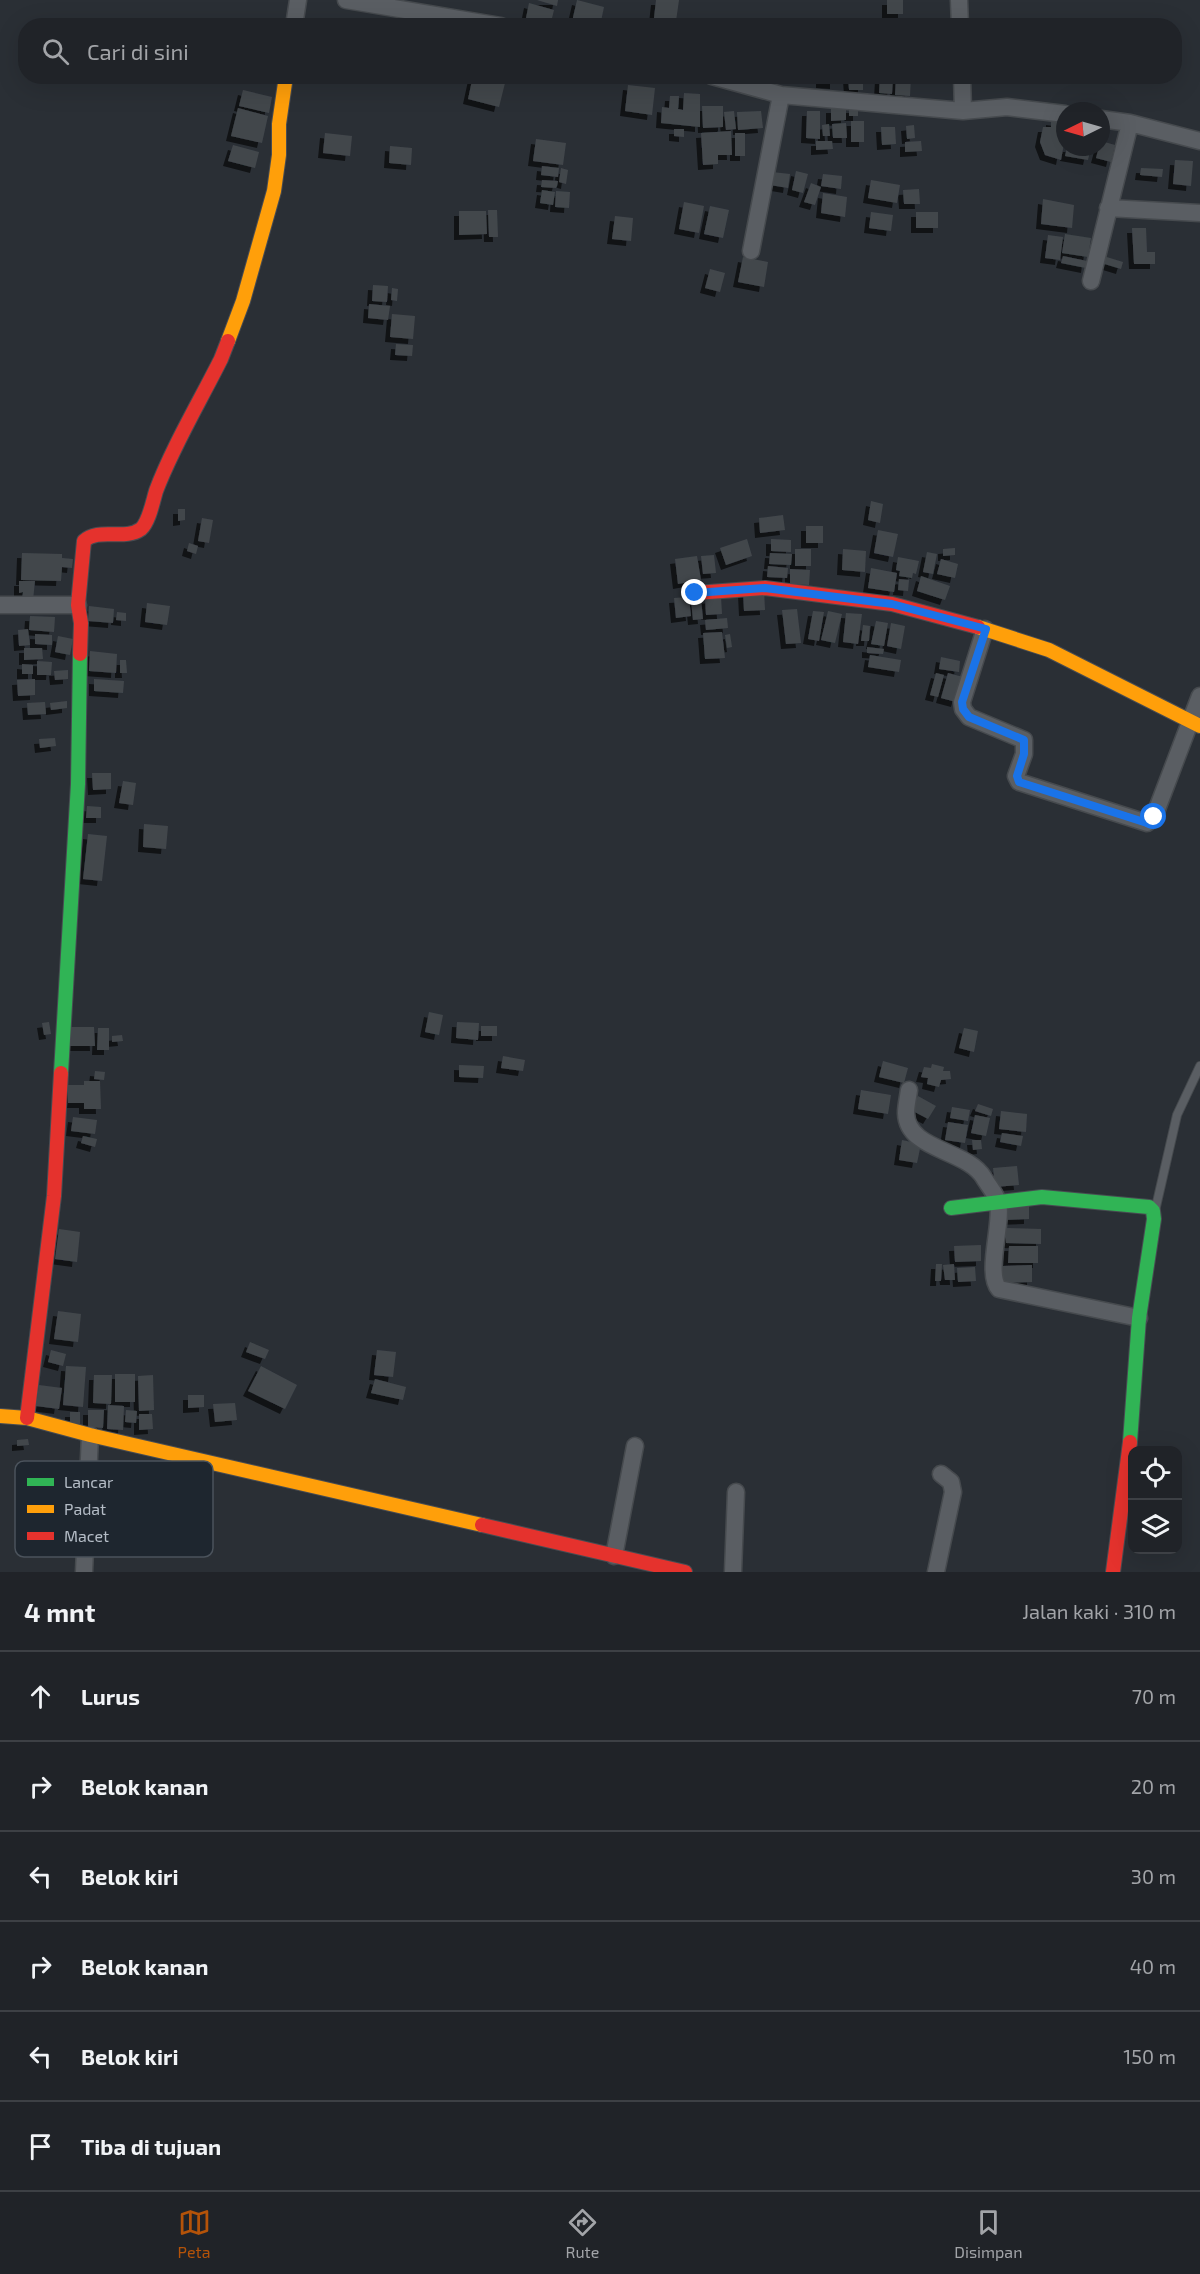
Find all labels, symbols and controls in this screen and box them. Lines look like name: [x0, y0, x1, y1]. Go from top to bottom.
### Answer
search box: [18, 18, 1182, 84]
icon: search: [39, 35, 72, 68]
text: Cari di sini: [87, 38, 189, 64]
north arrow: [1056, 102, 1110, 156]
route end: [681, 579, 707, 605]
route start: [1140, 803, 1166, 829]
map controls: [1128, 1446, 1182, 1554]
button: locate: [1128, 1446, 1182, 1500]
legend: [15, 1461, 213, 1557]
text: Lancar: [64, 1472, 114, 1491]
text: Padat: [64, 1499, 106, 1518]
button: layers: [1128, 1500, 1182, 1554]
text: Macet: [64, 1526, 109, 1545]
text: 4 mnt: [24, 1596, 95, 1627]
text: Jalan kaki · 310 m: [1022, 1599, 1176, 1623]
icon: ahead: [24, 1680, 57, 1713]
text: Lurus: [81, 1683, 140, 1709]
text: 70 m: [1132, 1684, 1176, 1708]
icon: right: [24, 1770, 57, 1803]
text: Belok kanan: [81, 1773, 208, 1799]
text: 20 m: [1131, 1774, 1176, 1798]
icon: left: [24, 1860, 57, 1893]
text: Belok kiri: [81, 1863, 178, 1889]
text: 30 m: [1131, 1864, 1176, 1888]
icon: right: [24, 1950, 57, 1983]
text: Belok kanan: [81, 1953, 208, 1979]
text: 40 m: [1130, 1954, 1176, 1978]
icon: left: [24, 2040, 57, 2073]
text: Belok kiri: [81, 2043, 178, 2069]
text: 150 m: [1123, 2044, 1176, 2068]
icon: arrive: [24, 2130, 57, 2163]
text: Tiba di tujuan: [81, 2133, 221, 2159]
tab: Peta: [178, 2206, 211, 2261]
tab: Rute: [566, 2206, 599, 2261]
tab: Disimpan: [954, 2206, 1022, 2261]

